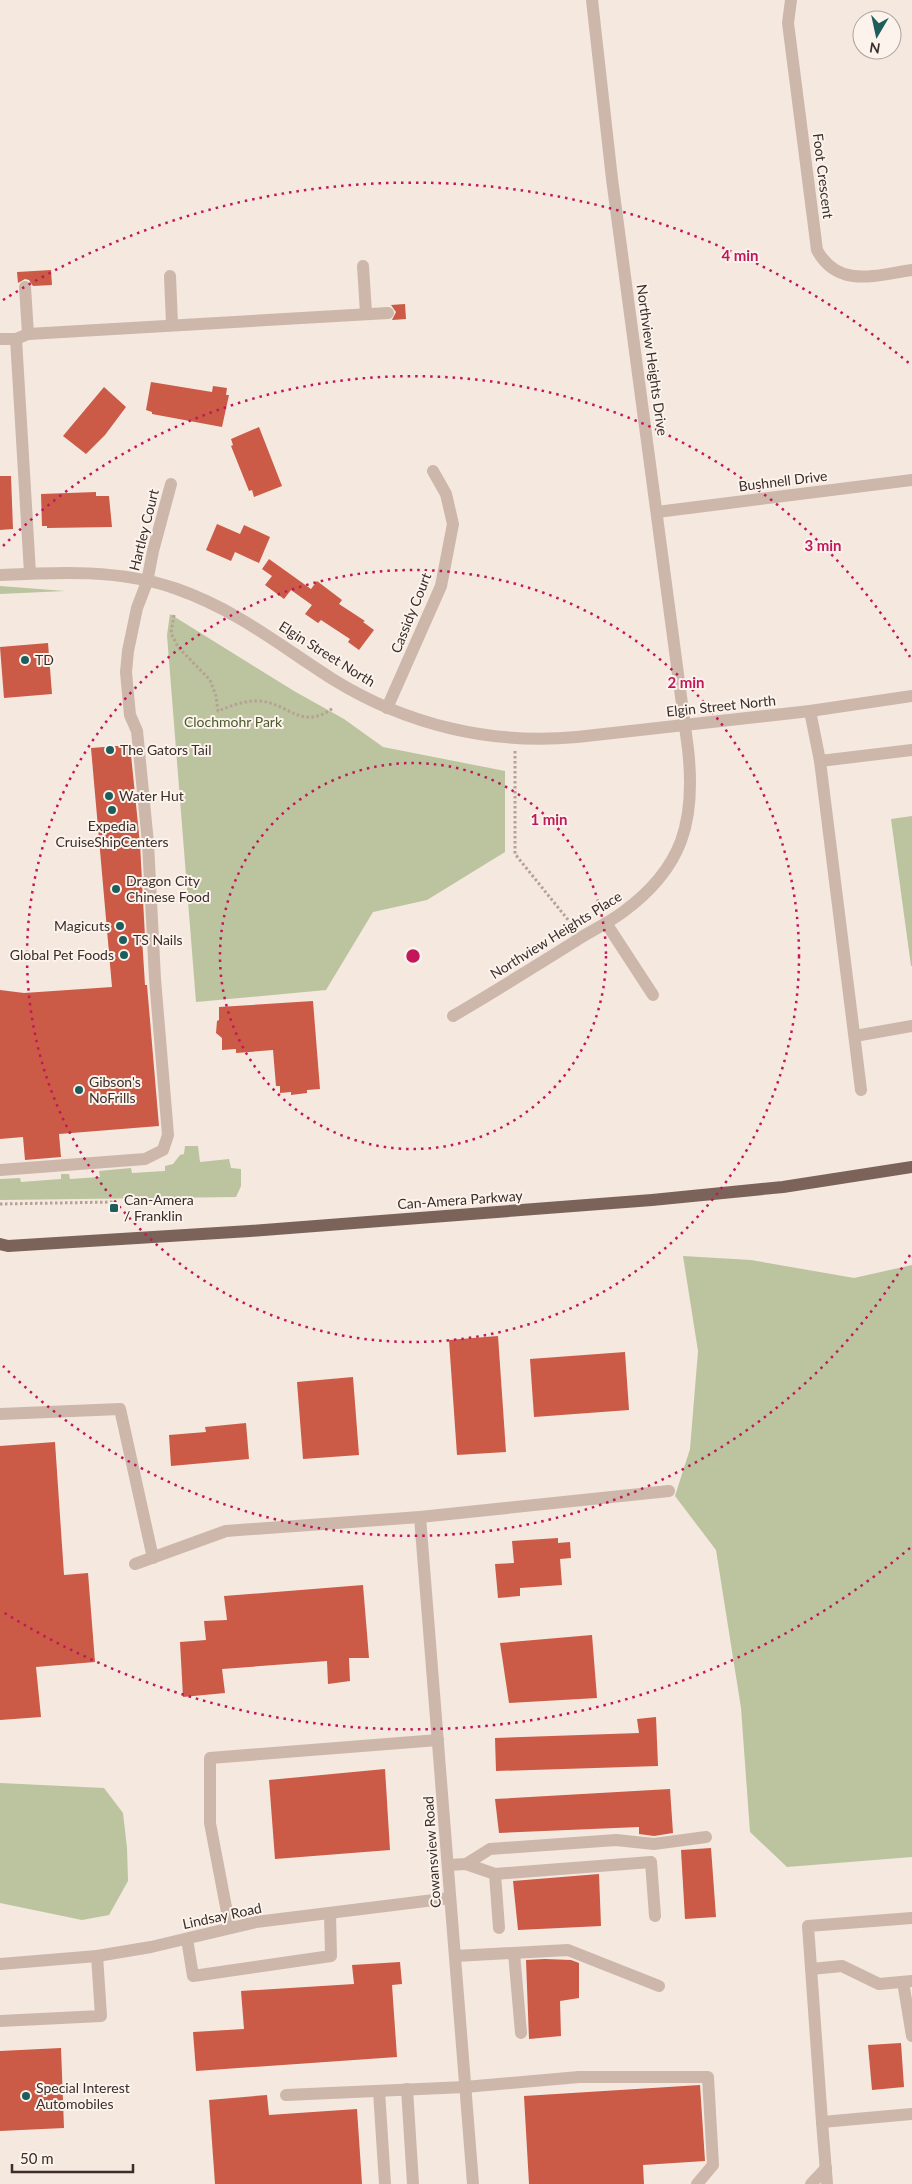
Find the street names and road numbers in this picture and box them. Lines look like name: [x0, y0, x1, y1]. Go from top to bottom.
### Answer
street label: Foot Crescent: [810, 132, 837, 220]
street label: Northview Heights Drive: [633, 283, 672, 437]
street label: Bushnell Drive: [738, 467, 828, 494]
street label: Hartley Court: [125, 487, 162, 572]
street label: Cassidy Court: [387, 570, 434, 655]
street label: Elgin Street North: [276, 617, 378, 690]
street label: Elgin Street North: [665, 691, 777, 720]
street label: Northview Heights Place: [487, 887, 625, 982]
street label: Can-Amera Parkway: [397, 1187, 524, 1212]
street label: Cowansview Road: [419, 1796, 444, 1908]
street label: Lindsay Road: [181, 1899, 263, 1932]

